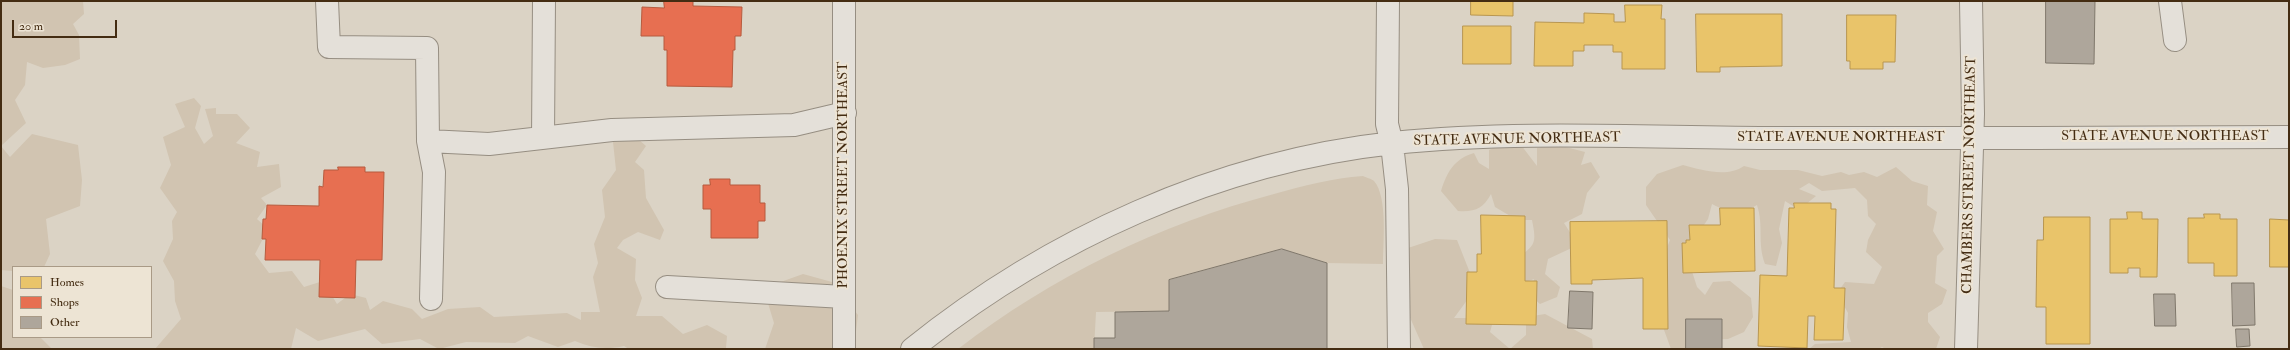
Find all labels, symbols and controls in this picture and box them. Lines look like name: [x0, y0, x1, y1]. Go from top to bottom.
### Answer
scale bar: [14, 12, 119, 38]
text: 20 m: [19, 19, 43, 34]
street label: CHAMBERS STREET NORTHEAST: [1960, 56, 1980, 294]
street label: PHOENIX STREET NORTHEAST: [836, 62, 852, 288]
street label: STATE AVENUE NORTHEAST: [2061, 129, 2269, 145]
street label: STATE AVENUE NORTHEAST: [1413, 130, 1621, 150]
street label: STATE AVENUE NORTHEAST: [1737, 130, 1945, 146]
legend: [12, 266, 152, 338]
text: Homes: [50, 275, 84, 290]
text: Shops: [50, 295, 79, 310]
text: Other: [50, 315, 79, 330]

